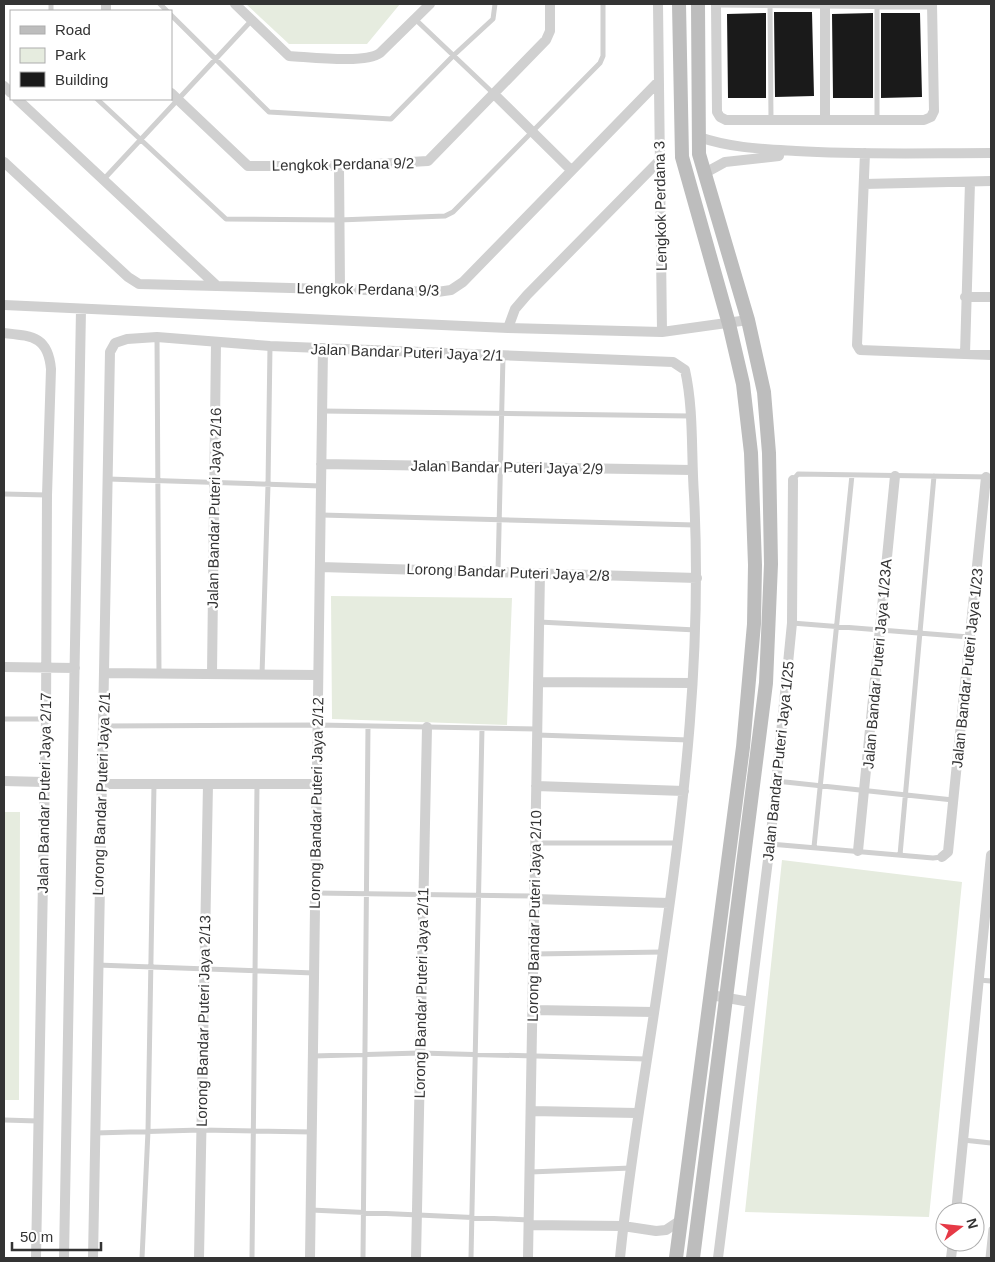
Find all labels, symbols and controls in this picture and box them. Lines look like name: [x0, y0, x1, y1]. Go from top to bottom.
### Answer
legend: [10, 10, 172, 100]
text: Road: [55, 21, 91, 38]
text: Park: [55, 46, 86, 63]
text: Building: [55, 71, 108, 88]
street label: Lengkok Perdana 3: [650, 141, 670, 271]
street label: Lengkok Perdana 9/2: [272, 154, 414, 174]
street label: Lengkok Perdana 9/3: [297, 279, 439, 299]
street label: Jalan Bandar Puteri Jaya 2/1: [310, 340, 504, 364]
street label: Jalan Bandar Puteri Jaya 2/16: [204, 407, 224, 609]
street label: Jalan Bandar Puteri Jaya 2/9: [411, 457, 603, 477]
street label: Jalan Bandar Puteri Jaya 1/23A: [859, 558, 895, 770]
street label: Lorong Bandar Puteri Jaya 2/8: [406, 560, 610, 584]
street label: Jalan Bandar Puteri Jaya 1/23: [948, 567, 986, 769]
street label: Jalan Bandar Puteri Jaya 1/25: [759, 660, 797, 862]
street label: Jalan Bandar Puteri Jaya 2/17: [34, 692, 54, 894]
street label: Lorong Bandar Puteri Jaya 2/1: [89, 692, 113, 896]
street label: Lorong Bandar Puteri Jaya 2/12: [306, 697, 326, 909]
street label: Lorong Bandar Puteri Jaya 2/10: [524, 810, 544, 1022]
street label: Lorong Bandar Puteri Jaya 2/11: [411, 888, 431, 1098]
street label: Lorong Bandar Puteri Jaya 2/13: [193, 915, 213, 1127]
north arrow: [935, 1202, 985, 1252]
text: N: [963, 1216, 982, 1230]
scale bar: [12, 1220, 101, 1252]
text: 50 m: [20, 1228, 53, 1245]

